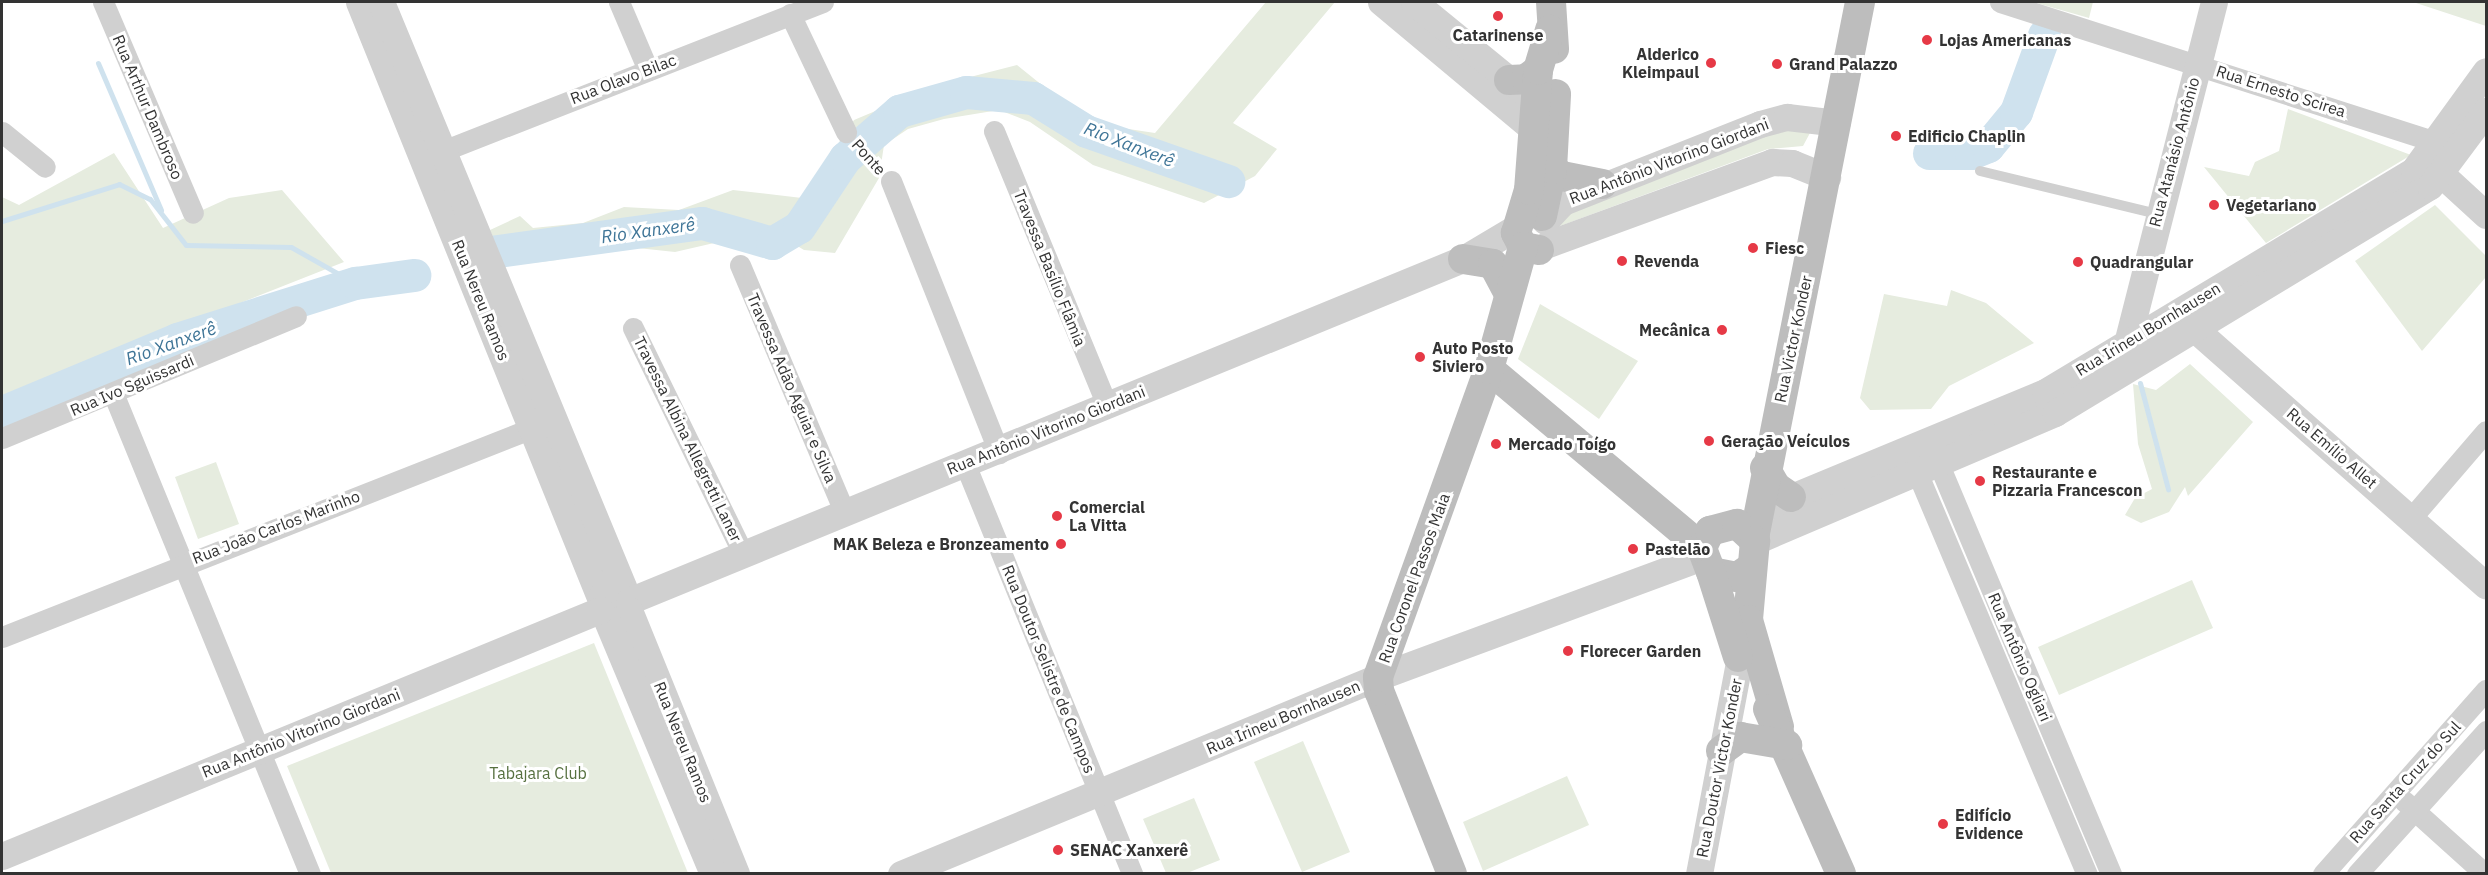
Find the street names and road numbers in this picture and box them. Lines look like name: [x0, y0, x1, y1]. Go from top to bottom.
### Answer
street label: Rua Arthur Dambroso: [109, 32, 187, 182]
street label: Rua Olavo Bilac: [567, 50, 679, 108]
street label: Rua Ernesto Scirea: [2214, 61, 2348, 121]
street label: Rua Atanásio Antônio: [2145, 75, 2203, 229]
street label: Rua Antônio Vitorino Giordani: [1567, 114, 1771, 208]
street label: Ponte: [848, 135, 890, 179]
street label: Travessa Basílio Flâmia: [1010, 187, 1090, 349]
street label: Rua Nereu Ramos: [448, 237, 514, 363]
street label: Rua Victor Konder: [1770, 274, 1816, 404]
street label: Rua Irineu Bornhausen: [2072, 278, 2224, 380]
street label: Travessa Adão Aguiar e Silva: [743, 290, 841, 486]
street label: Travessa Albina Allegretti Laner: [630, 333, 746, 545]
street label: Rua Ivo Sguissardi: [67, 350, 197, 420]
street label: Rua Antônio Vitorino Giordani: [944, 381, 1148, 479]
street label: Rua Emílio Allet: [2283, 404, 2381, 492]
street label: Rua João Carlos Marinho: [190, 486, 362, 568]
street label: Rua Coronel Passos Maia: [1374, 490, 1454, 666]
street label: Rua Doutor Selistre de Campos: [998, 562, 1100, 776]
street label: Rua Antônio Ogliari: [1984, 590, 2056, 724]
street label: Rua Irineu Bornhausen: [1203, 676, 1363, 758]
street label: Rua Doutor Victor Konder: [1692, 677, 1746, 859]
street label: Rua Nereu Ramos: [650, 679, 716, 805]
street label: Rua Antônio Vitorino Giordani: [199, 684, 403, 782]
street label: Rua Santa Cruz do Sul: [2345, 717, 2465, 847]

